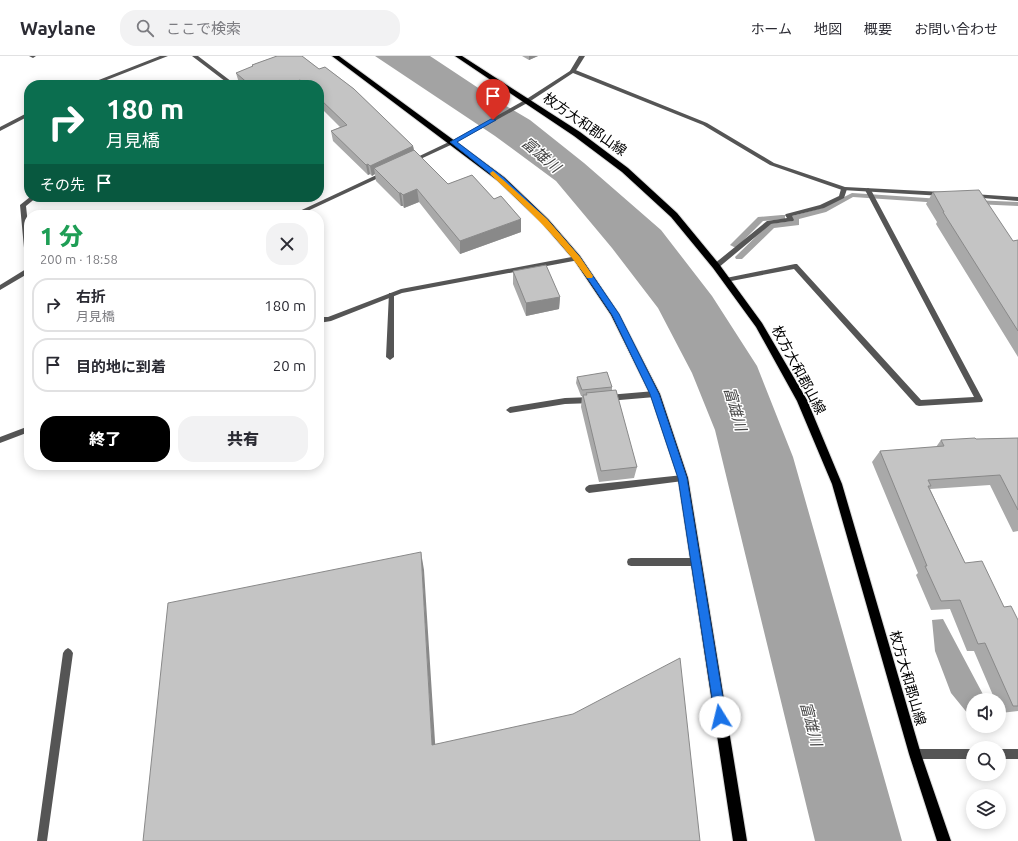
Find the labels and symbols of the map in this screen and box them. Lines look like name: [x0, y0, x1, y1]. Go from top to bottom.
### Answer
pin: [476, 79, 510, 120]
street label: 枚方大和郡山線: [540, 89, 630, 159]
water label: 富雄川: [519, 134, 566, 177]
street label: 枚方大和郡山線: [769, 323, 829, 417]
water label: 富雄川: [721, 385, 750, 435]
street label: 枚方大和郡山線: [887, 629, 929, 727]
position arrow: [699, 696, 741, 738]
water label: 富雄川: [797, 700, 826, 750]

